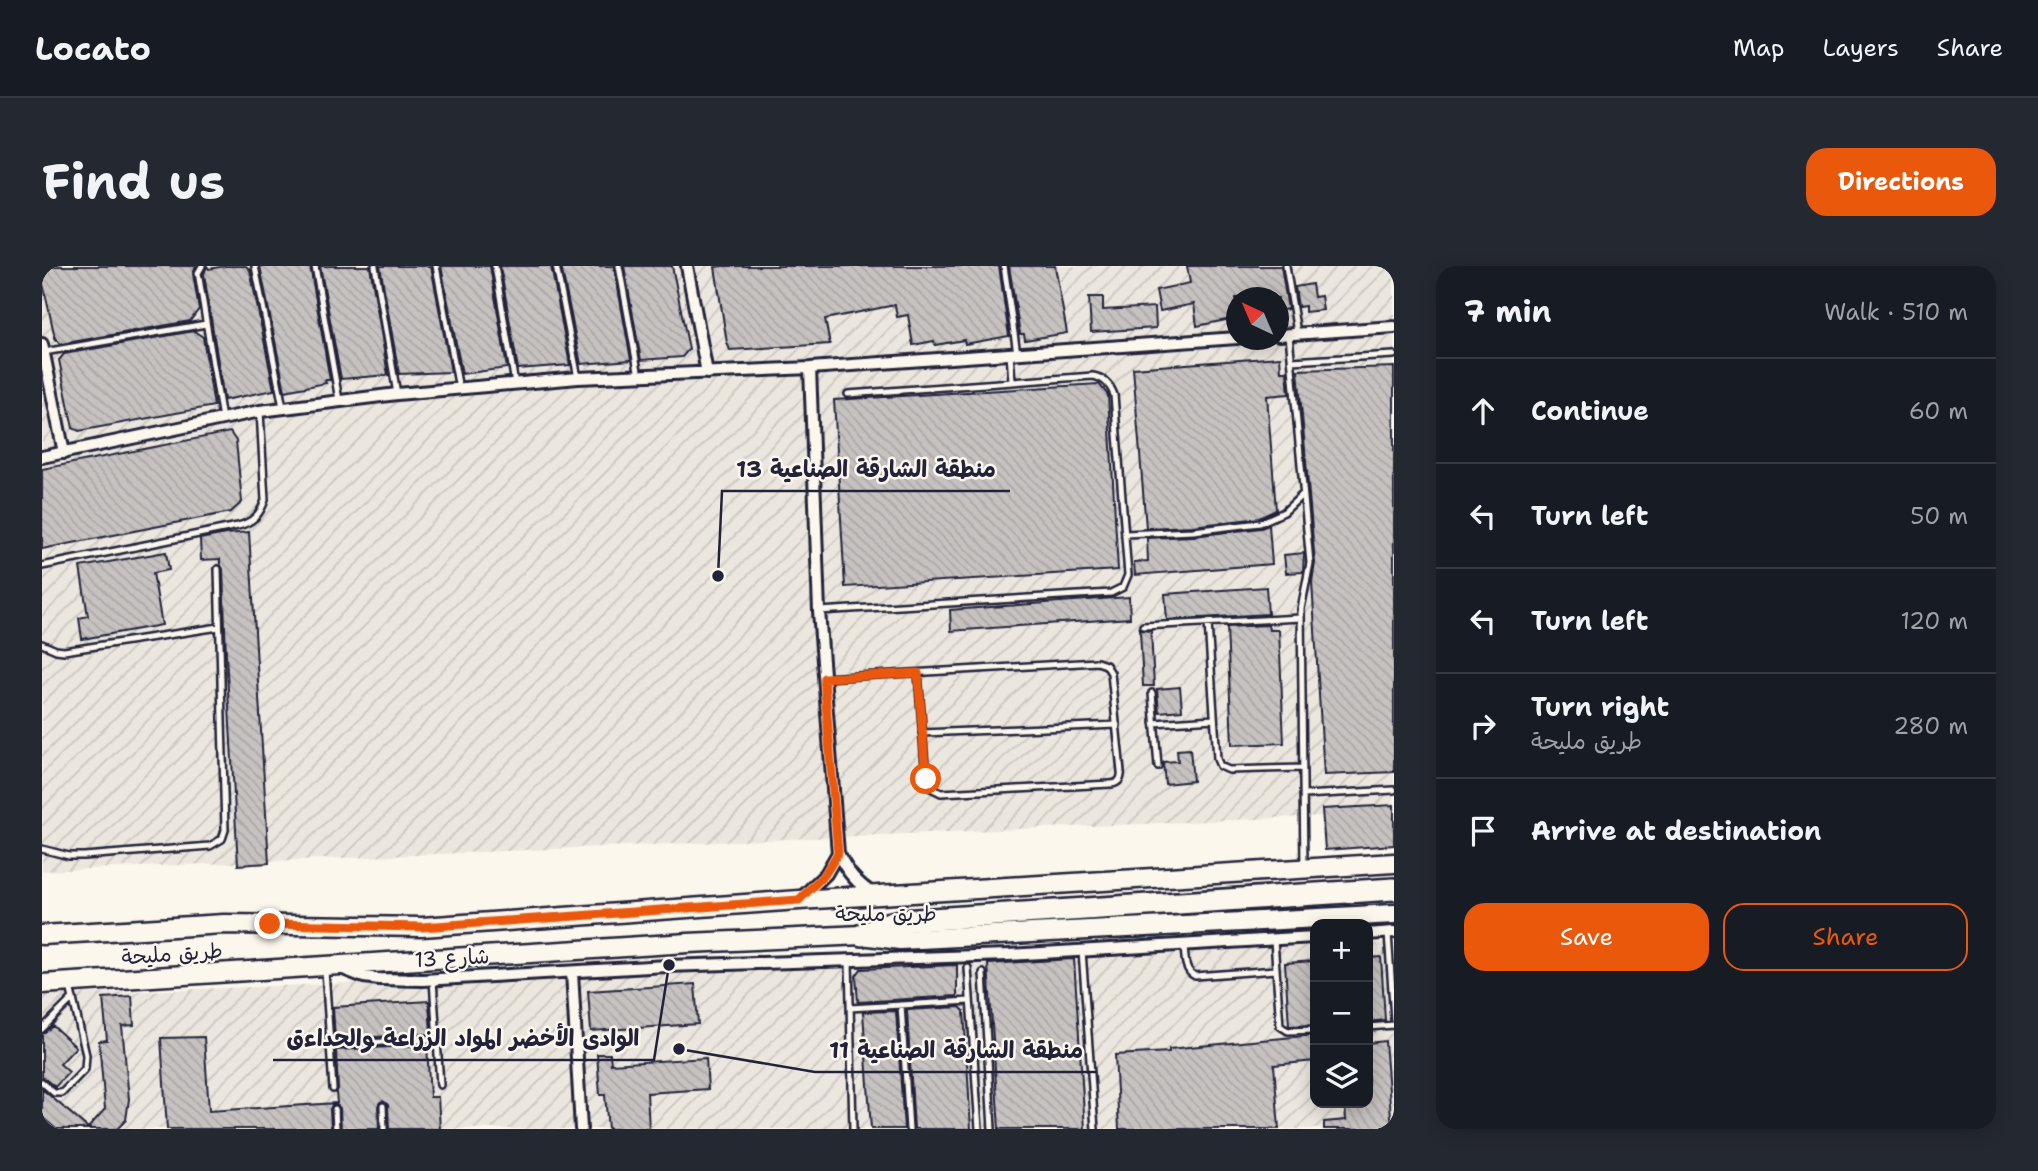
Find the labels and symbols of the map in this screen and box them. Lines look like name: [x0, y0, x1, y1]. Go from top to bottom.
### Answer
north arrow: [1226, 287, 1289, 350]
callout: منطقة الشارقة الصناعية 13: [722, 447, 1010, 491]
text: منطقة الشارقة الصناعية 13: [736, 454, 996, 484]
route start: [910, 763, 941, 794]
street label: طريق مليحة: [835, 900, 937, 928]
route end: [254, 908, 285, 939]
street label: طريق مليحة: [120, 936, 224, 972]
street label: شارع 13: [414, 942, 490, 975]
callout: الوادى الأخضر المواد الزراعة والحداءق: [273, 1016, 654, 1060]
text: الوادى الأخضر المواد الزراعة والحداءق: [287, 1022, 640, 1053]
callout: منطقة الشارقة الصناعية 11: [815, 1028, 1097, 1072]
text: منطقة الشارقة الصناعية 11: [829, 1035, 1083, 1065]

